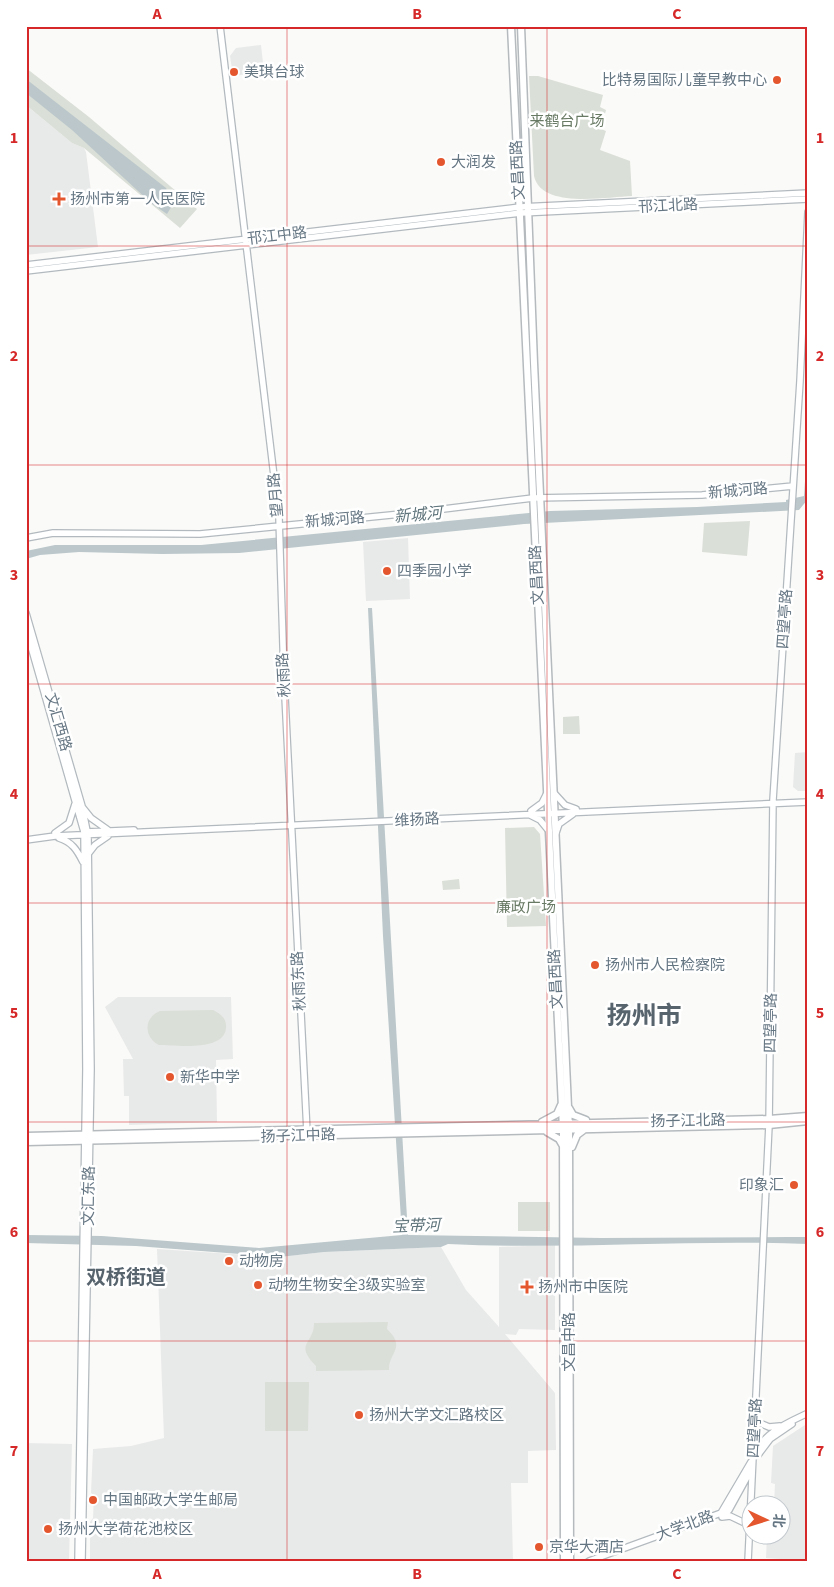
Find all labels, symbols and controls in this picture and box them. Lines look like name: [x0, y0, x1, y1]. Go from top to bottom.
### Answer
text: A: [151, 3, 162, 25]
text: B: [412, 3, 422, 25]
text: C: [672, 3, 682, 25]
place label: 美琪台球: [244, 62, 305, 83]
marker: 美琪台球: [228, 66, 240, 78]
place label: 比特易国际儿童早教中心: [602, 70, 767, 91]
marker: 比特易国际儿童早教中心: [771, 74, 783, 86]
park label: 来鹤台广场: [529, 111, 605, 132]
text: 1: [10, 127, 18, 149]
text: 1: [816, 127, 824, 149]
street label: 文昌西路: [506, 139, 530, 201]
place label: 大润发: [451, 152, 496, 173]
marker: 大润发: [435, 156, 447, 168]
place label: 扬州市第一人民医院: [70, 189, 205, 210]
marker: 扬州市第一人民医院: [52, 192, 66, 206]
street label: 邗江北路: [637, 194, 699, 218]
street label: 邗江中路: [246, 222, 308, 250]
text: 2: [10, 345, 18, 367]
text: 2: [816, 345, 824, 367]
street label: 望月路: [264, 472, 288, 518]
street label: 新城河路: [707, 478, 769, 504]
water label: 新城河: [393, 502, 446, 528]
street label: 新城河路: [304, 507, 366, 533]
street label: 文昌西路: [525, 544, 549, 606]
place label: 四季园小学: [397, 561, 472, 582]
text: 3: [10, 564, 18, 586]
text: 3: [816, 564, 824, 586]
marker: 四季园小学: [381, 565, 393, 577]
street label: 四望亭路: [772, 588, 798, 650]
street label: 秋雨路: [272, 652, 296, 698]
street label: 文汇西路: [40, 690, 76, 754]
text: 4: [10, 783, 19, 805]
text: 4: [816, 783, 825, 805]
street label: 维扬路: [394, 808, 440, 832]
park label: 廉政广场: [496, 897, 556, 918]
street label: 文昌西路: [544, 948, 568, 1010]
street label: 秋雨东路: [287, 950, 311, 1012]
place label: 扬州市人民检察院: [605, 955, 725, 976]
marker: 扬州市人民检察院: [589, 959, 601, 971]
street label: 四望亭路: [760, 993, 782, 1053]
district label: 扬州市: [606, 998, 682, 1034]
text: 5: [10, 1002, 18, 1024]
text: 5: [816, 1002, 824, 1024]
place label: 新华中学: [180, 1067, 240, 1088]
marker: 新华中学: [164, 1071, 176, 1083]
street label: 扬子江北路: [650, 1110, 726, 1132]
street label: 扬子江中路: [260, 1124, 336, 1148]
street label: 文汇东路: [78, 1166, 100, 1226]
place label: 印象汇: [739, 1175, 784, 1196]
marker: 印象汇: [788, 1179, 800, 1191]
water label: 宝带河: [392, 1214, 443, 1238]
text: 6: [10, 1221, 18, 1243]
text: 6: [816, 1221, 824, 1243]
place label: 动物房: [239, 1251, 284, 1272]
marker: 动物房: [223, 1255, 235, 1267]
district label: 双桥街道: [86, 1264, 166, 1292]
place label: 动物生物安全3级实验室: [268, 1275, 425, 1296]
place label: 扬州市中医院: [538, 1277, 628, 1298]
marker: 动物生物安全3级实验室: [252, 1279, 264, 1291]
marker: 扬州市中医院: [520, 1280, 534, 1294]
street label: 文昌中路: [559, 1312, 580, 1372]
street label: 四望亭路: [743, 1397, 767, 1459]
place label: 扬州大学文汇路校区: [369, 1405, 504, 1426]
marker: 扬州大学文汇路校区: [353, 1409, 365, 1421]
text: 7: [10, 1440, 18, 1462]
text: 7: [816, 1440, 824, 1462]
place label: 中国邮政大学生邮局: [103, 1490, 238, 1511]
marker: 中国邮政大学生邮局: [87, 1494, 99, 1506]
north arrow: [742, 1494, 792, 1544]
street label: 大学北路: [653, 1506, 717, 1546]
text: 北: [768, 1513, 788, 1529]
place label: 扬州大学荷花池校区: [58, 1519, 193, 1540]
marker: 扬州大学荷花池校区: [42, 1523, 54, 1535]
place label: 京华大酒店: [549, 1537, 624, 1558]
marker: 京华大酒店: [533, 1541, 545, 1553]
text: A: [151, 1563, 162, 1585]
text: B: [412, 1563, 422, 1585]
text: C: [672, 1563, 682, 1585]

